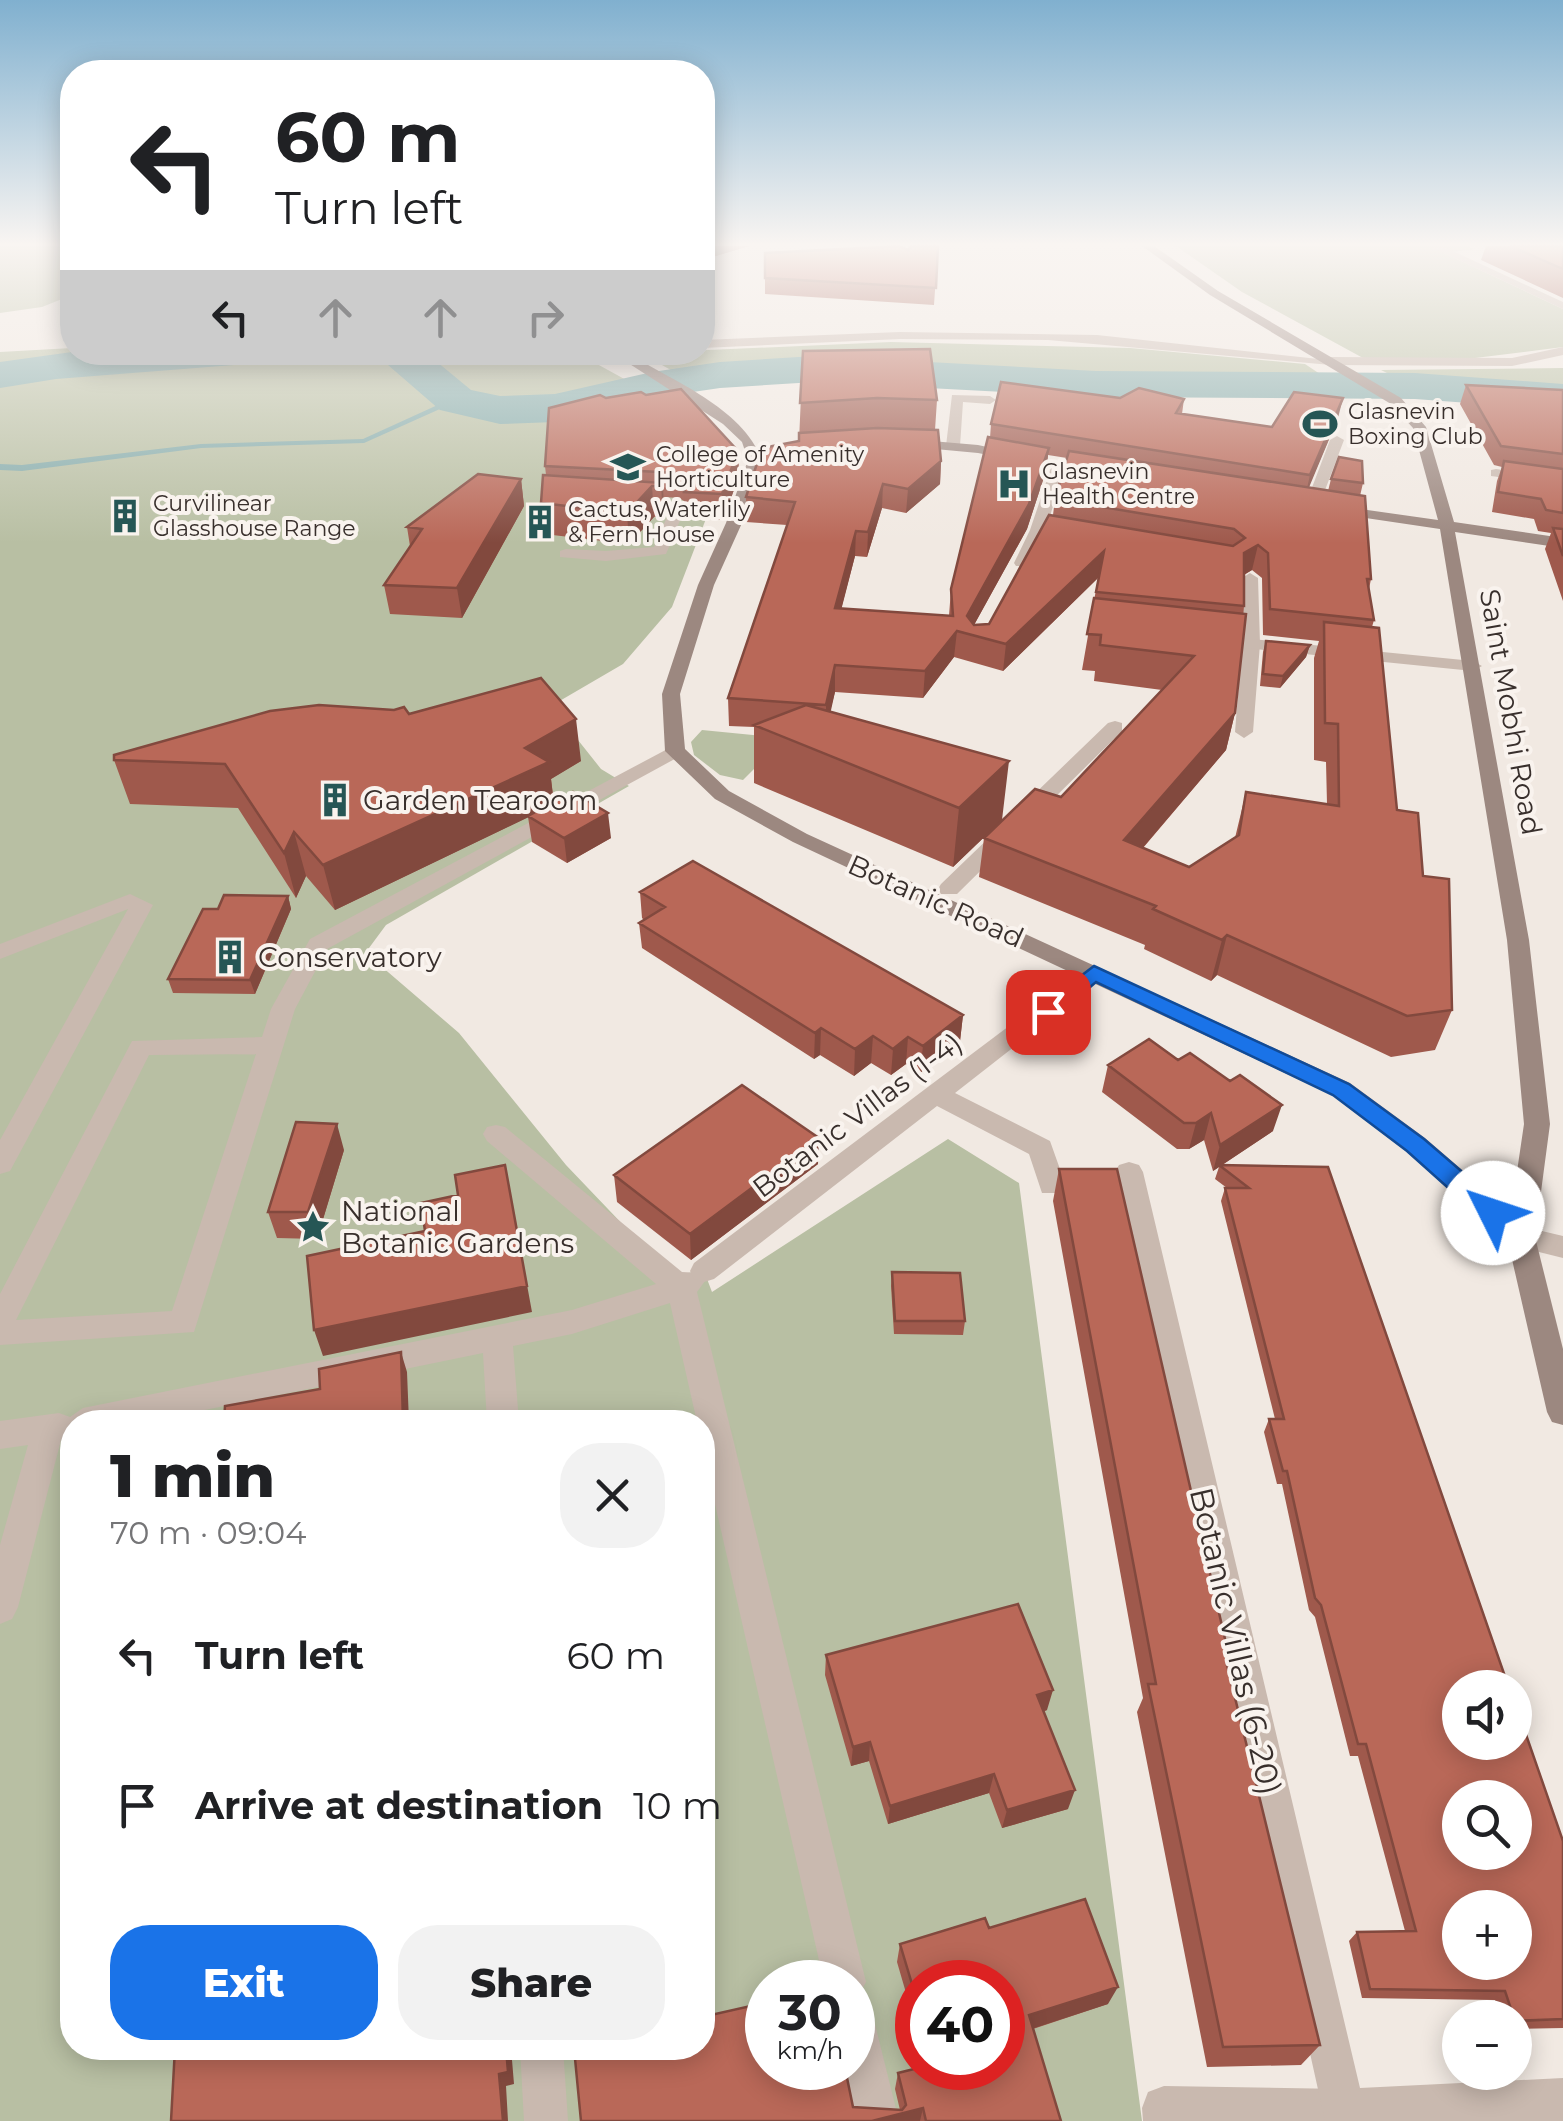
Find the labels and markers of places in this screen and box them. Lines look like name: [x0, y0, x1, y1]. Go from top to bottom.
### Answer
place label: Glasnevin Boxing Club: [1348, 398, 1483, 450]
sports icon: Glasnevin Boxing Club: [1301, 405, 1339, 443]
place label: College of Amenity Horticulture: [656, 441, 864, 493]
school or university icon: College of Amenity Horticulture: [609, 448, 647, 486]
place label: Glasnevin Health Centre: [1042, 458, 1195, 510]
hospital icon: Glasnevin Health Centre: [995, 465, 1033, 503]
place label: Curvilinear Glasshouse Range: [153, 490, 356, 542]
place label: Cactus, Waterlily & Fern House: [568, 496, 750, 548]
building icon: Curvilinear Glasshouse Range: [106, 497, 144, 535]
building icon: Cactus, Waterlily & Fern House: [521, 503, 559, 541]
building icon: Garden Tearoom: [316, 781, 354, 819]
place label: Garden Tearoom: [363, 783, 597, 817]
building icon: Conservatory: [211, 938, 249, 976]
place label: Conservatory: [258, 940, 443, 974]
pin: [1006, 970, 1091, 1055]
place label: National Botanic Gardens: [341, 1194, 574, 1260]
place icon: National Botanic Gardens: [294, 1208, 332, 1246]

